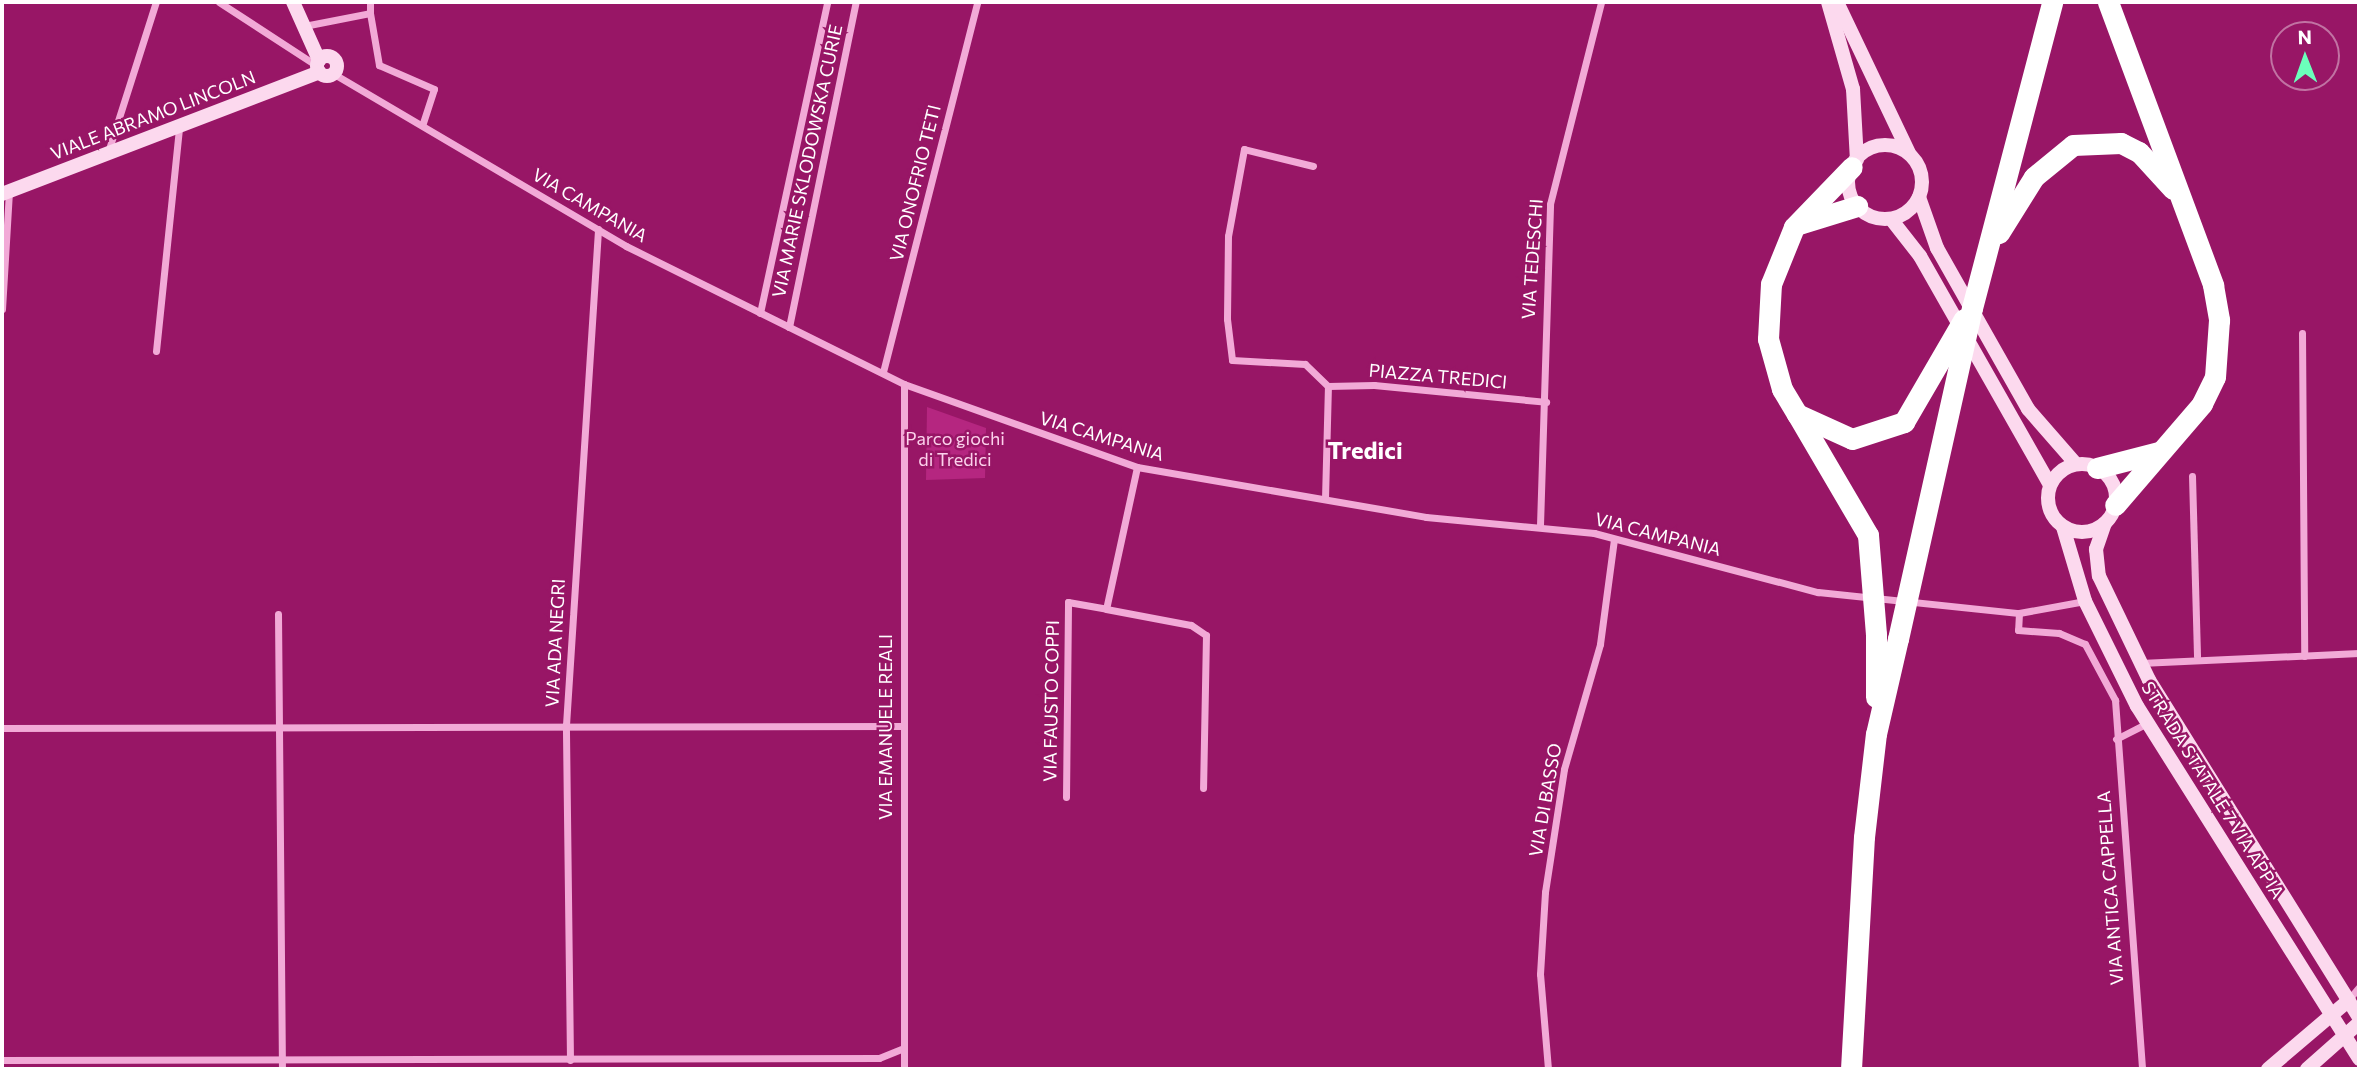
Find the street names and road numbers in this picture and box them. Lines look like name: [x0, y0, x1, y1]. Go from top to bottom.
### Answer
street label: VIA MARIE SKLODOWSKA CURIE: [767, 22, 847, 300]
street label: VIALE ABRAMO LINCOLN: [48, 66, 258, 164]
street label: VIA ONOFRIO TETI: [885, 102, 945, 264]
street label: VIA CAMPANIA: [529, 163, 651, 247]
street label: VIA TEDESCHI: [1517, 198, 1547, 320]
street label: PIAZZA TREDICI: [1368, 359, 1508, 393]
street label: VIA CAMPANIA: [1037, 407, 1167, 465]
street label: VIA CAMPANIA: [1593, 508, 1723, 560]
street label: VIA ADA NEGRI: [541, 578, 569, 708]
street label: VIA FAUSTO COPPI: [1039, 620, 1063, 782]
street label: VIA EMANUELE REALI: [874, 634, 896, 820]
street label: STRADA STATALE 7 VIA APPIA: [2137, 678, 2289, 902]
street label: VIA DI BASSO: [1524, 742, 1566, 858]
street label: VIA ANTICA CAPPELLA: [2092, 790, 2128, 986]

